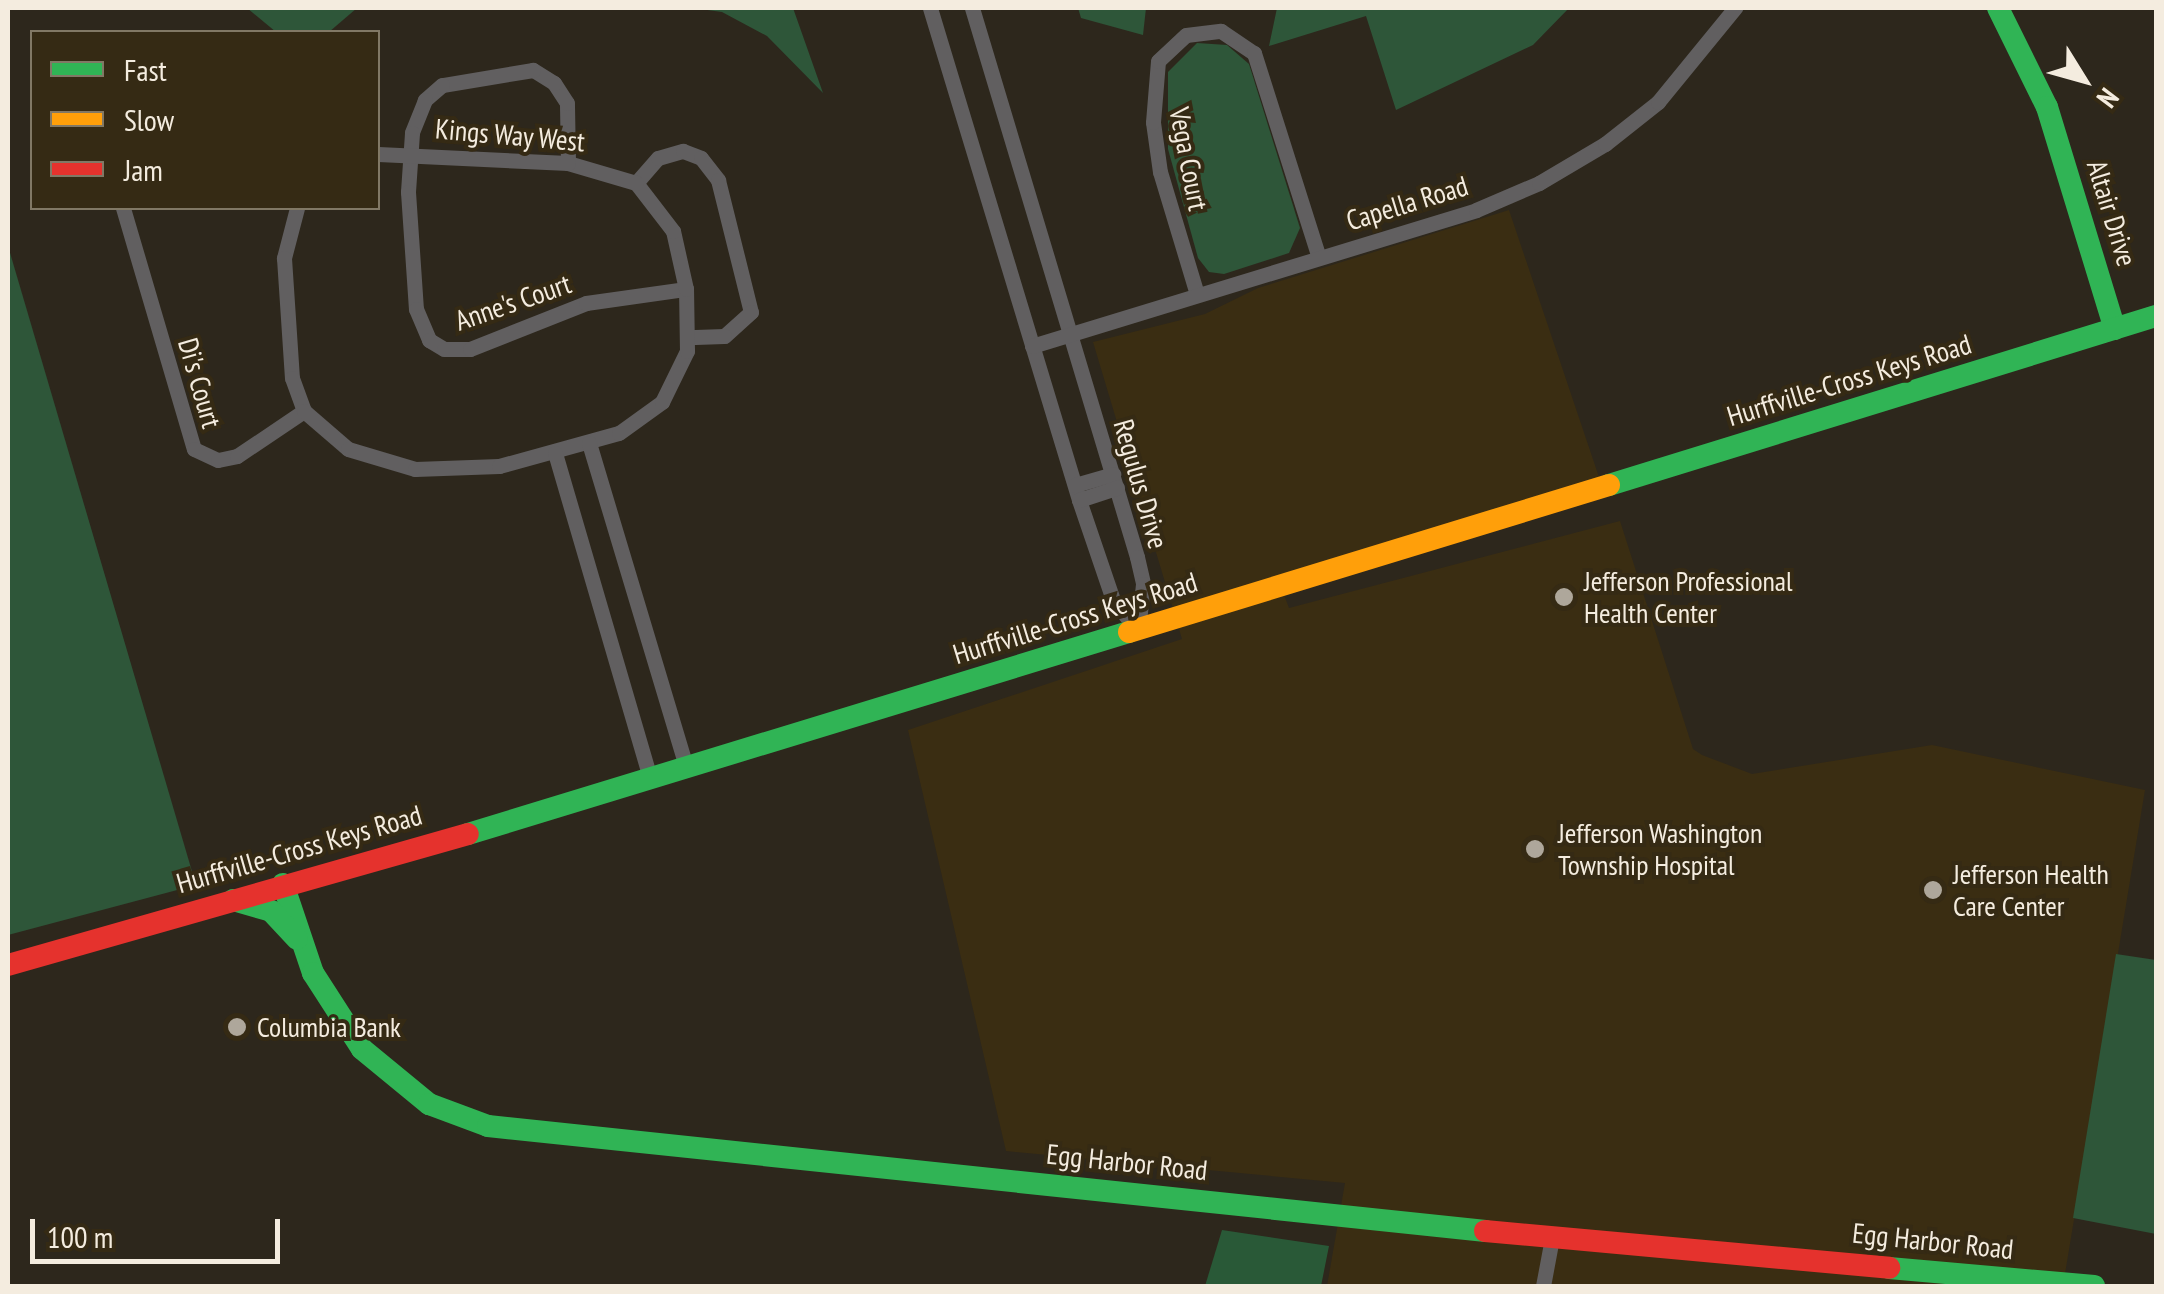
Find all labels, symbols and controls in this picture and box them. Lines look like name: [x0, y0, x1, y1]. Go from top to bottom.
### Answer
legend: [30, 30, 380, 210]
north arrow: [2034, 30, 2134, 130]
text: Fast: [124, 50, 167, 89]
text: N: [2089, 81, 2128, 116]
text: Slow: [124, 100, 174, 139]
street label: Vega Court: [1163, 105, 1215, 213]
street label: Kings Way West: [433, 112, 587, 158]
text: Jam: [124, 150, 163, 189]
street label: Altair Drive: [2080, 156, 2144, 270]
street label: Capella Road: [1342, 169, 1472, 237]
street label: Anne's Court: [451, 267, 575, 337]
street label: Hurffville-Cross Keys Road: [1723, 327, 1975, 433]
street label: Di's Court: [171, 334, 229, 432]
street label: Regulus Drive: [1107, 415, 1175, 553]
place label: Jefferson Professional Health Center: [1584, 564, 1793, 630]
street label: Hurffville-Cross Keys Road: [949, 565, 1201, 671]
marker: Jefferson Professional Health Center: [1553, 586, 1575, 608]
street label: Hurffville-Cross Keys Road: [173, 798, 425, 900]
place label: Jefferson Washington Township Hospital: [1558, 816, 1763, 882]
marker: Jefferson Washington Township Hospital: [1522, 836, 1548, 862]
place label: Jefferson Health Care Center: [1953, 857, 2109, 923]
marker: Jefferson Health Care Center: [1922, 879, 1944, 901]
place label: Columbia Bank: [257, 1010, 401, 1044]
marker: Columbia Bank: [226, 1016, 248, 1038]
street label: Egg Harbor Road: [1045, 1137, 1209, 1187]
scale bar: [35, 1199, 285, 1261]
street label: Egg Harbor Road: [1851, 1216, 2015, 1266]
text: 100 m: [47, 1217, 113, 1256]

